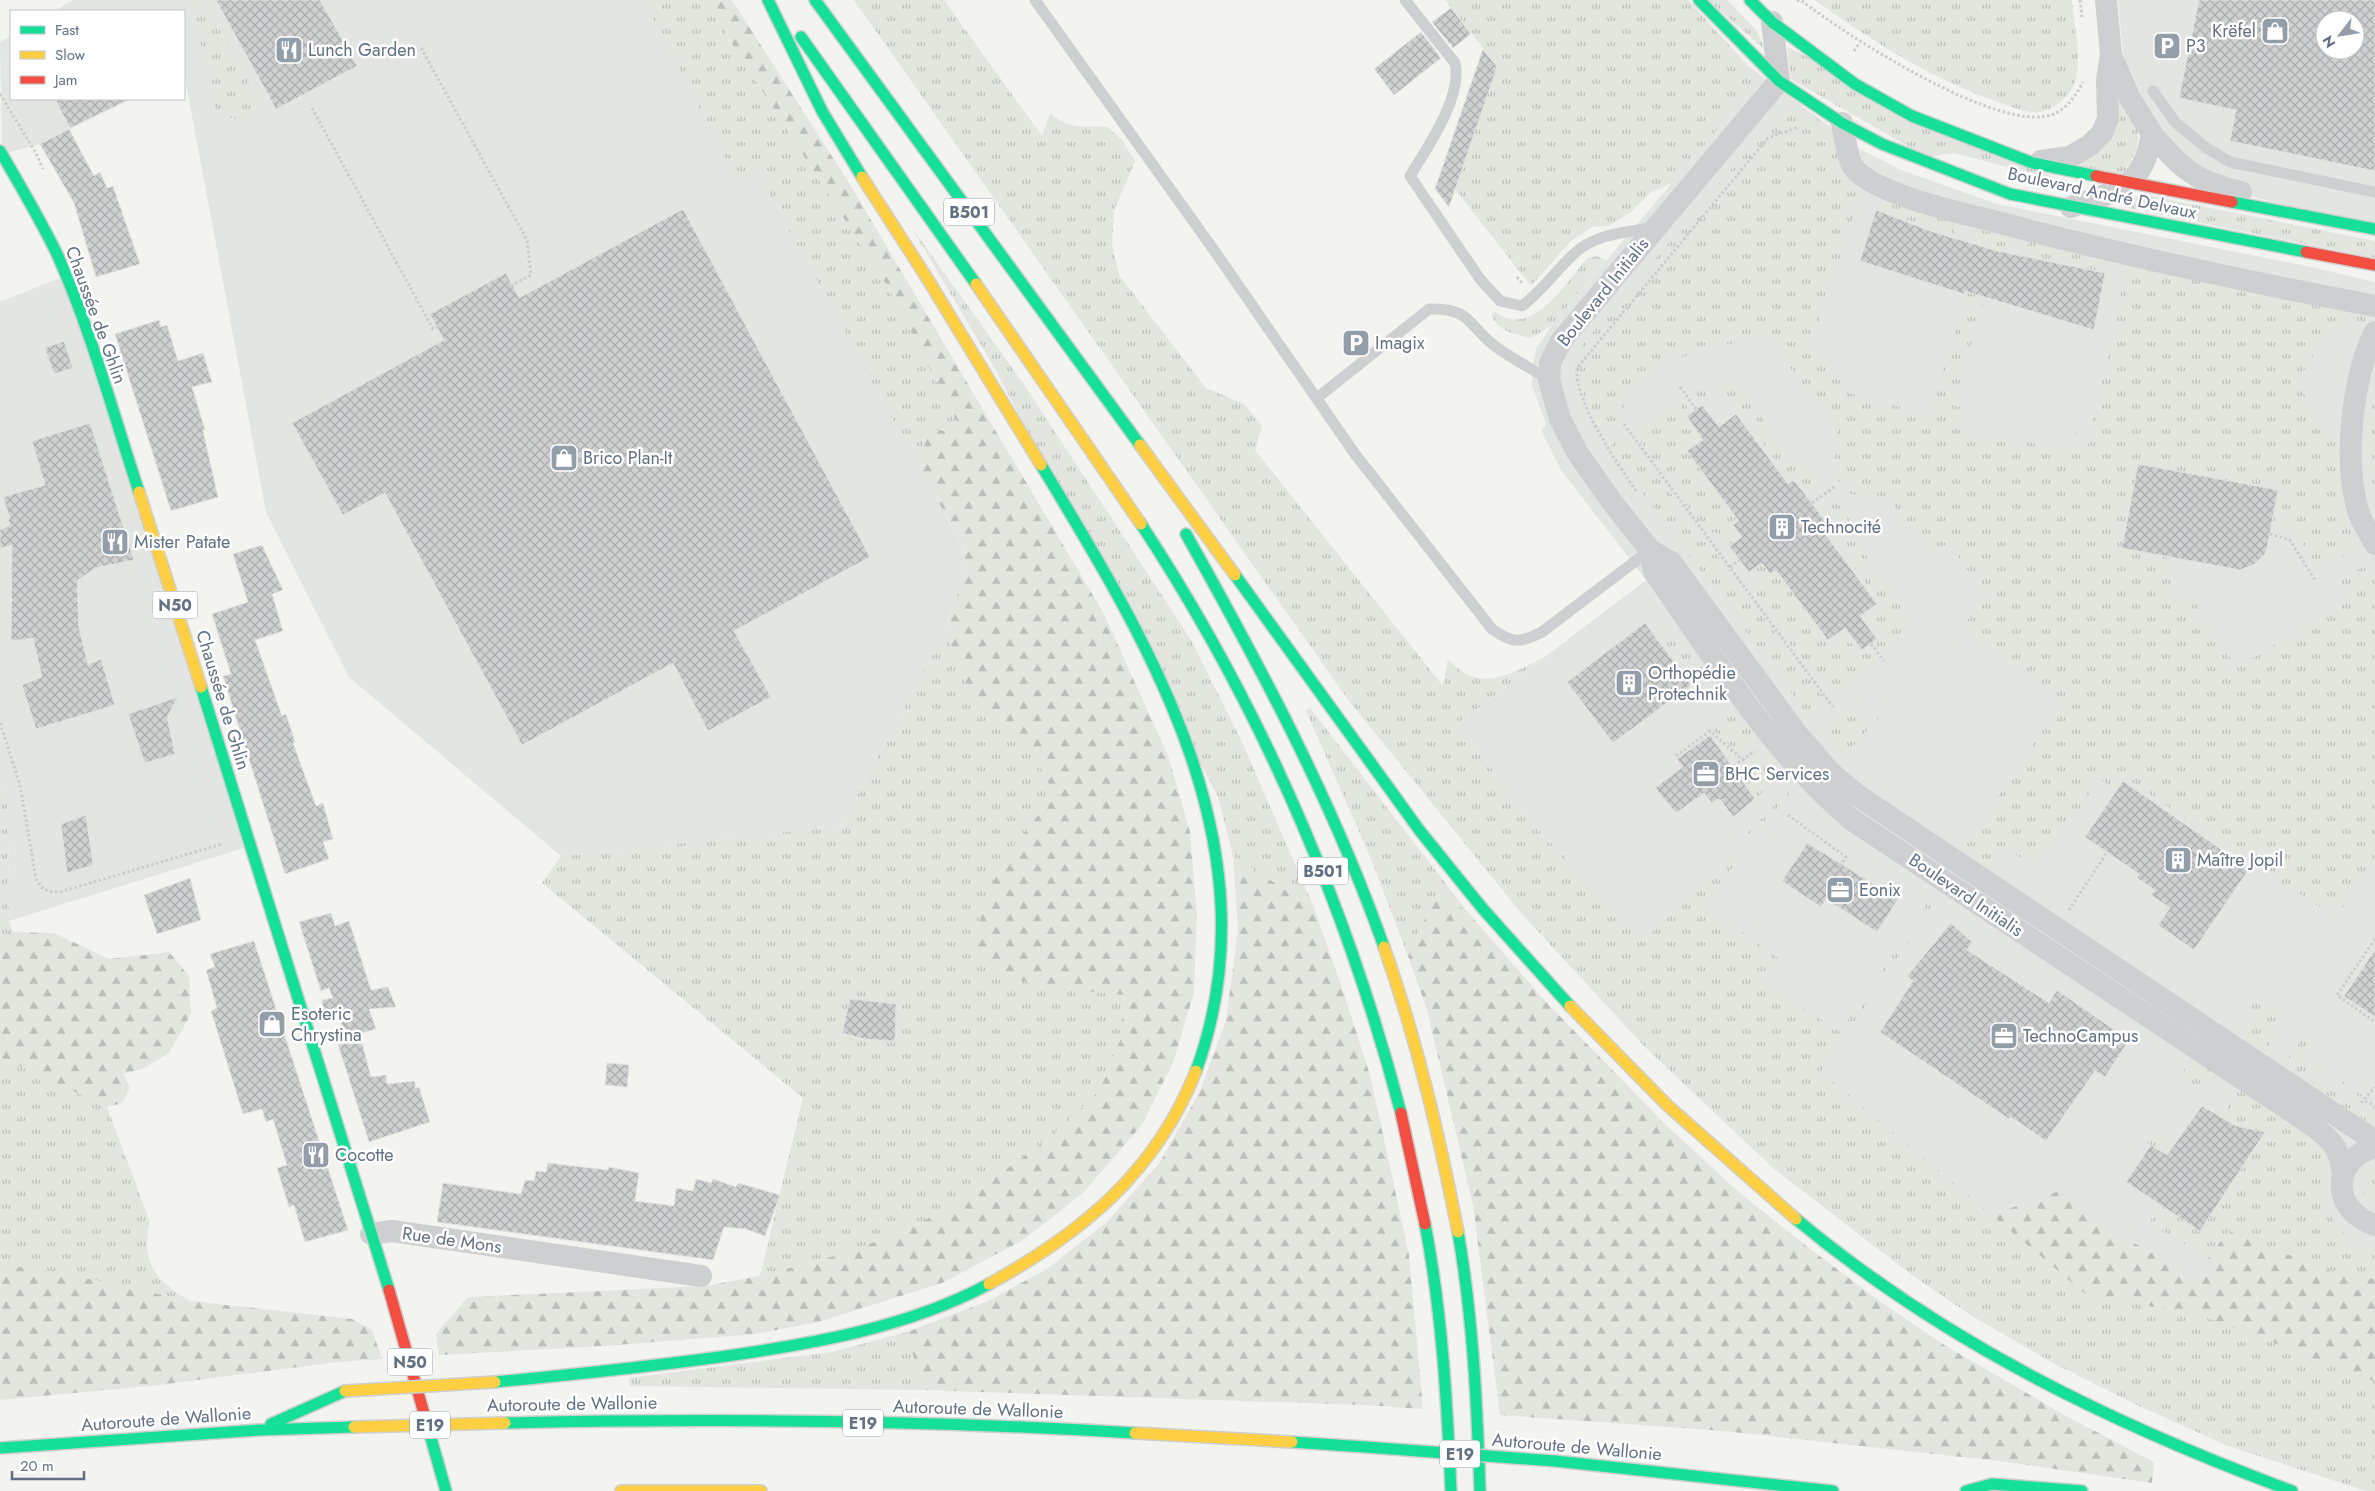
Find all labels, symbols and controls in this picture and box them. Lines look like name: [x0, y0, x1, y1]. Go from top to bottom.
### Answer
legend: [10, 10, 185, 100]
north arrow: [2315, 10, 2365, 60]
shop icon: Krëfel: [2260, 16, 2290, 46]
place label: Krëfel: [2212, 18, 2256, 44]
text: Fast: [55, 19, 79, 41]
parking icon: P3: [2152, 31, 2182, 61]
text: N: [2317, 32, 2340, 52]
place label: P3: [2186, 33, 2206, 59]
restaurant icon: Lunch Garden: [274, 35, 304, 65]
place label: Lunch Garden: [308, 37, 416, 63]
text: Slow: [55, 44, 86, 66]
text: Jam: [53, 69, 78, 91]
street label: Boulevard André Delvaux: [2005, 160, 2199, 226]
road number: B501: [944, 198, 994, 226]
street label: Boulevard Initialis: [1551, 232, 1655, 352]
street label: Chaussée de Ghlin: [59, 242, 133, 388]
parking icon: Imagix: [1341, 328, 1371, 358]
place label: Imagix: [1375, 330, 1425, 356]
shop icon: Brico Plan-It: [549, 443, 579, 473]
place label: Brico Plan-It: [583, 445, 673, 471]
building icon: Technocité: [1767, 512, 1797, 542]
place label: Technocité: [1801, 514, 1881, 540]
restaurant icon: Mister Patate: [100, 527, 130, 557]
place label: Mister Patate: [134, 529, 230, 555]
road number: N50: [152, 592, 198, 618]
street label: Chaussée de Ghlin: [189, 627, 257, 773]
place label: Orthopédie Protechnik: [1648, 660, 1736, 707]
building icon: Orthopédie Protechnik: [1614, 668, 1644, 698]
office icon: BHC Services: [1691, 759, 1721, 789]
place label: BHC Services: [1725, 761, 1829, 787]
building icon: Maître Jopil: [2163, 845, 2193, 875]
street label: Boulevard Initialis: [1904, 847, 2028, 943]
place label: Maître Jopil: [2197, 847, 2283, 873]
road number: B501: [1298, 858, 1348, 884]
office icon: Eonix: [1825, 875, 1855, 905]
place label: Eonix: [1859, 877, 1901, 903]
place label: Esoteric Chrystina: [291, 1001, 362, 1048]
shop icon: Esoteric Chrystina: [257, 1009, 287, 1039]
office icon: TechnoCampus: [1989, 1021, 2019, 1051]
place label: TechnoCampus: [2023, 1023, 2138, 1049]
restaurant icon: Cocotte: [301, 1140, 331, 1170]
place label: Cocotte: [335, 1142, 394, 1168]
street label: Rue de Mons: [401, 1220, 503, 1260]
road number: N50: [388, 1348, 432, 1375]
street label: Autoroute de Wallonie: [487, 1390, 657, 1418]
street label: Autoroute de Wallonie: [892, 1393, 1064, 1425]
street label: Autoroute de Wallonie: [80, 1400, 252, 1438]
road number: E19: [843, 1410, 883, 1436]
road number: E19: [410, 1412, 450, 1438]
street label: Autoroute de Wallonie: [1491, 1427, 1663, 1467]
road number: E19: [1440, 1440, 1480, 1468]
scale bar: [12, 1448, 85, 1480]
text: 20 m: [20, 1455, 54, 1477]

